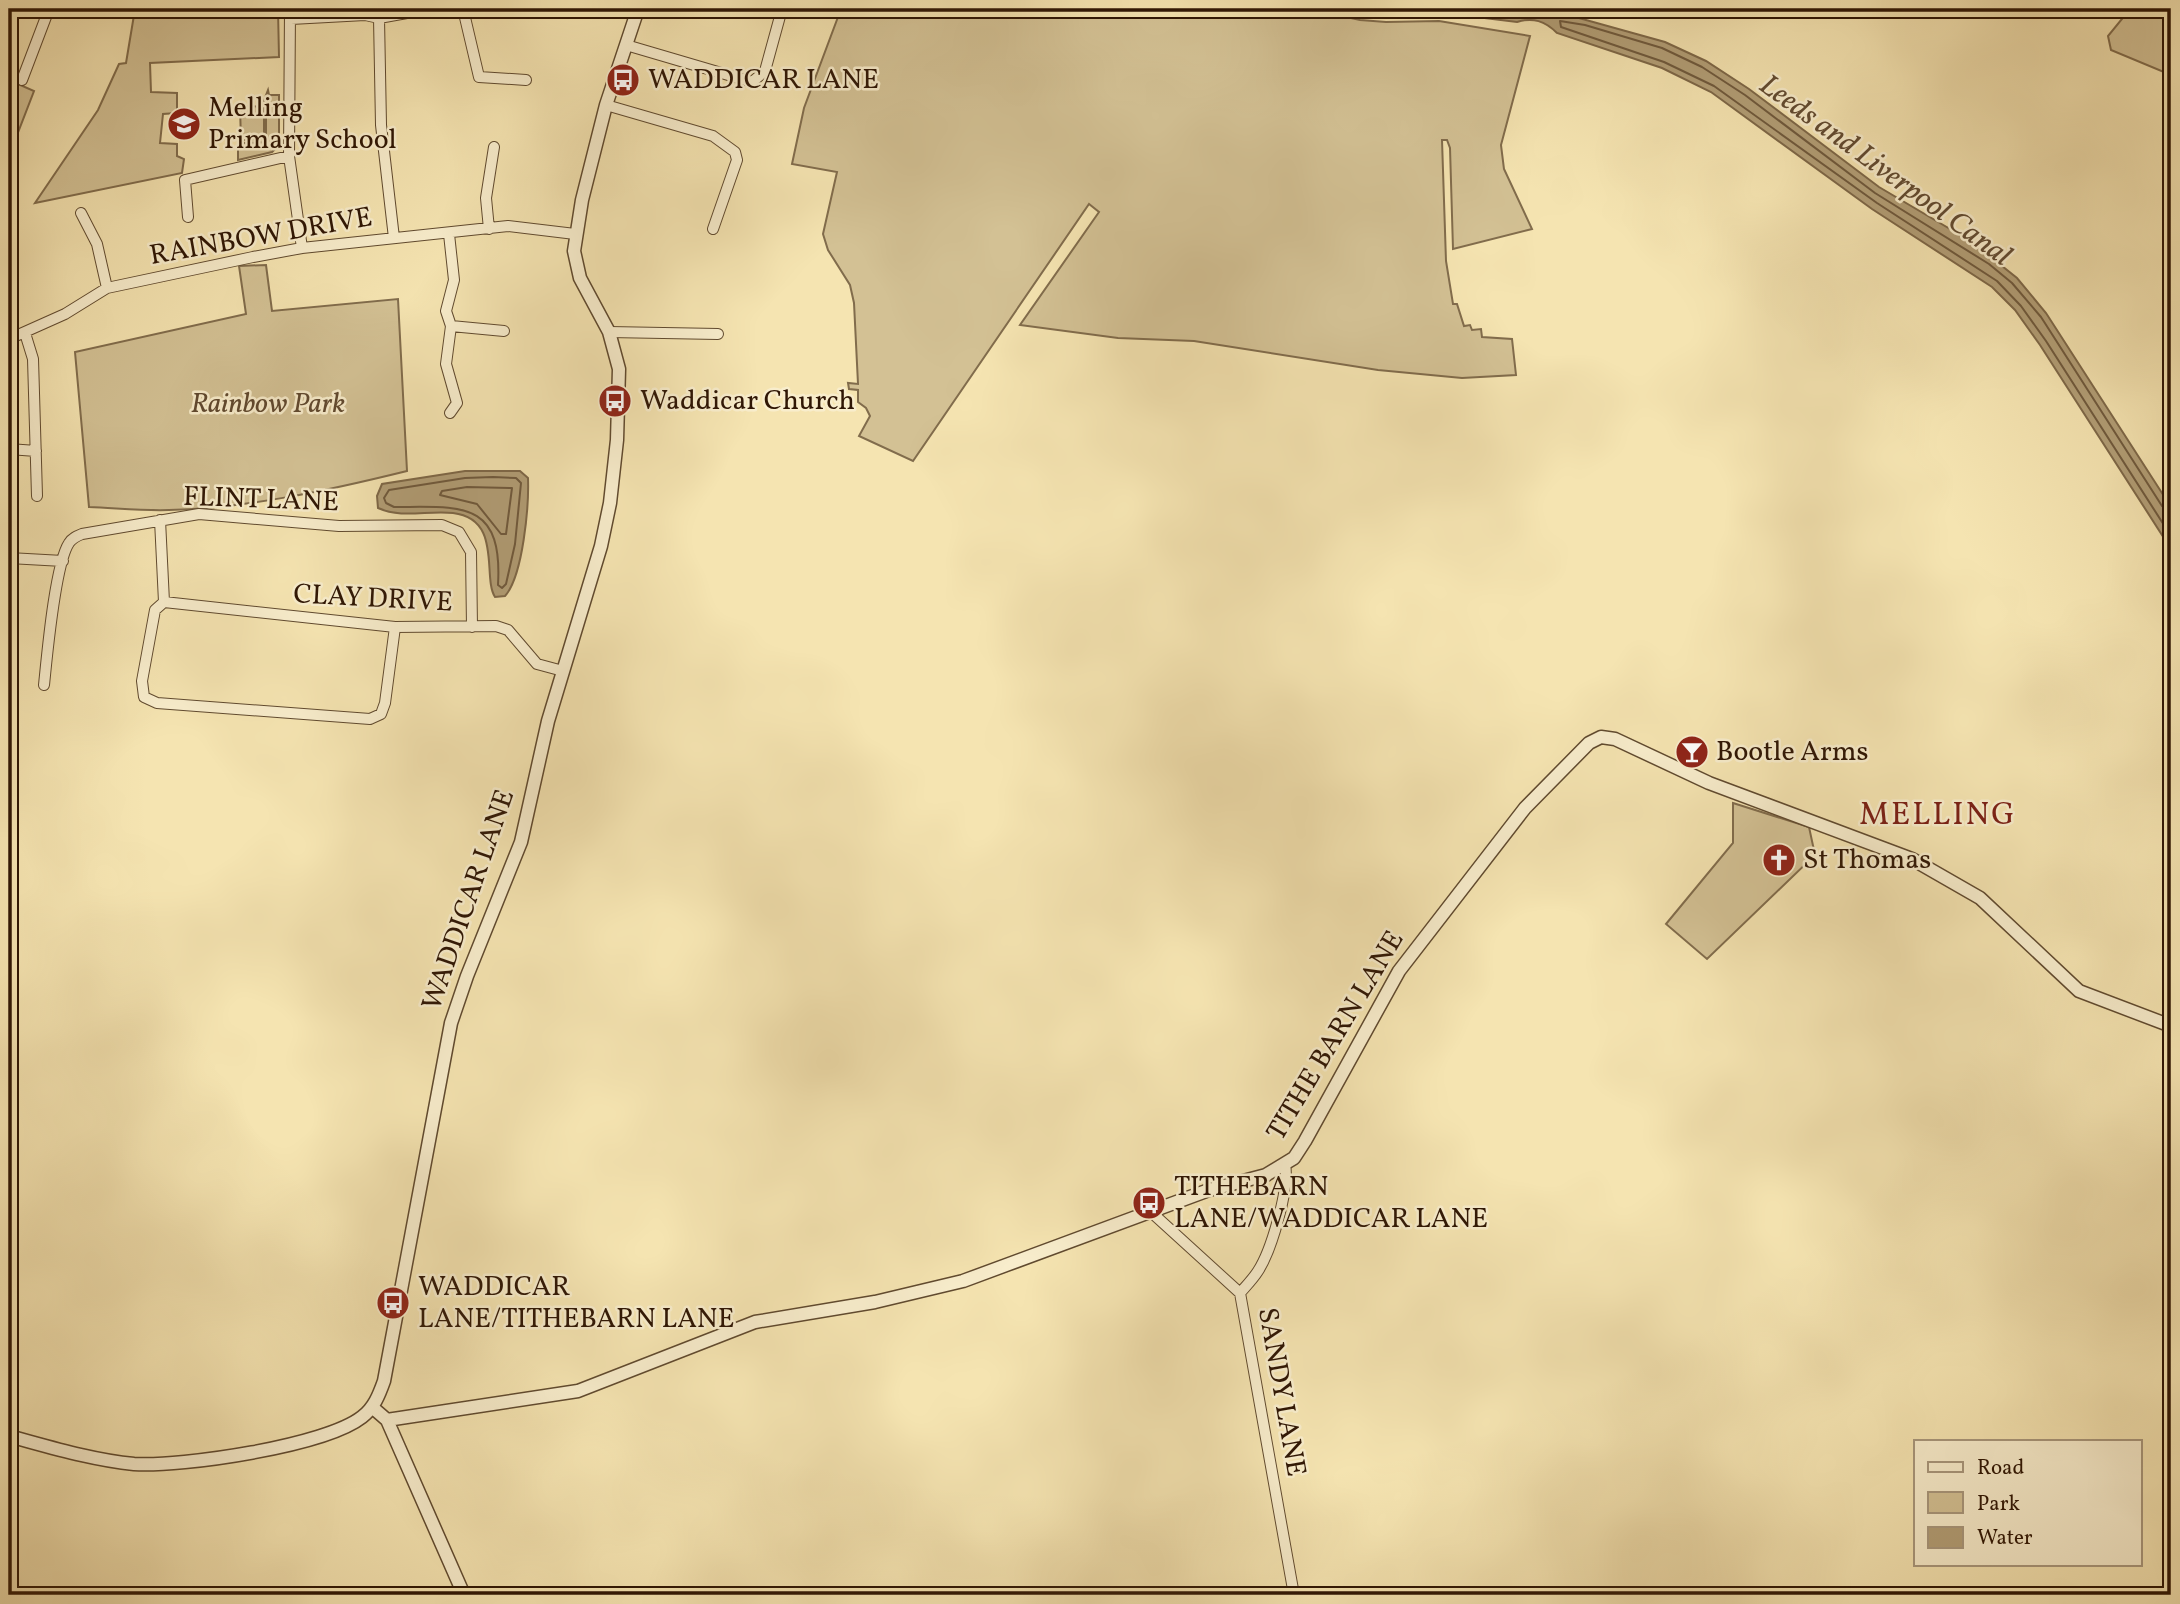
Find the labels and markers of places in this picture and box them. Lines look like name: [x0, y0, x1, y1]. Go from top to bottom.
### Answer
bus stop icon: WADDICAR LANE: [604, 61, 642, 99]
place label: WADDICAR LANE: [648, 61, 879, 100]
place label: Melling Primary School: [208, 89, 397, 160]
school or university icon: Melling Primary School: [165, 105, 203, 143]
bus stop icon: Waddicar Church: [596, 382, 634, 420]
place label: Waddicar Church: [640, 382, 855, 421]
bar icon: Bootle Arms: [1673, 733, 1711, 771]
place label: Bootle Arms: [1716, 733, 1869, 772]
church icon: St Thomas: [1760, 841, 1798, 879]
place label: St Thomas: [1803, 841, 1931, 880]
place label: TITHEBARN LANE/WADDICAR LANE: [1174, 1168, 1488, 1239]
bus stop icon: TITHEBARN LANE/WADDICAR LANE: [1130, 1184, 1168, 1222]
place label: WADDICAR LANE/TITHEBARN LANE: [418, 1268, 734, 1339]
bus stop icon: WADDICAR LANE/TITHEBARN LANE: [374, 1284, 412, 1322]

